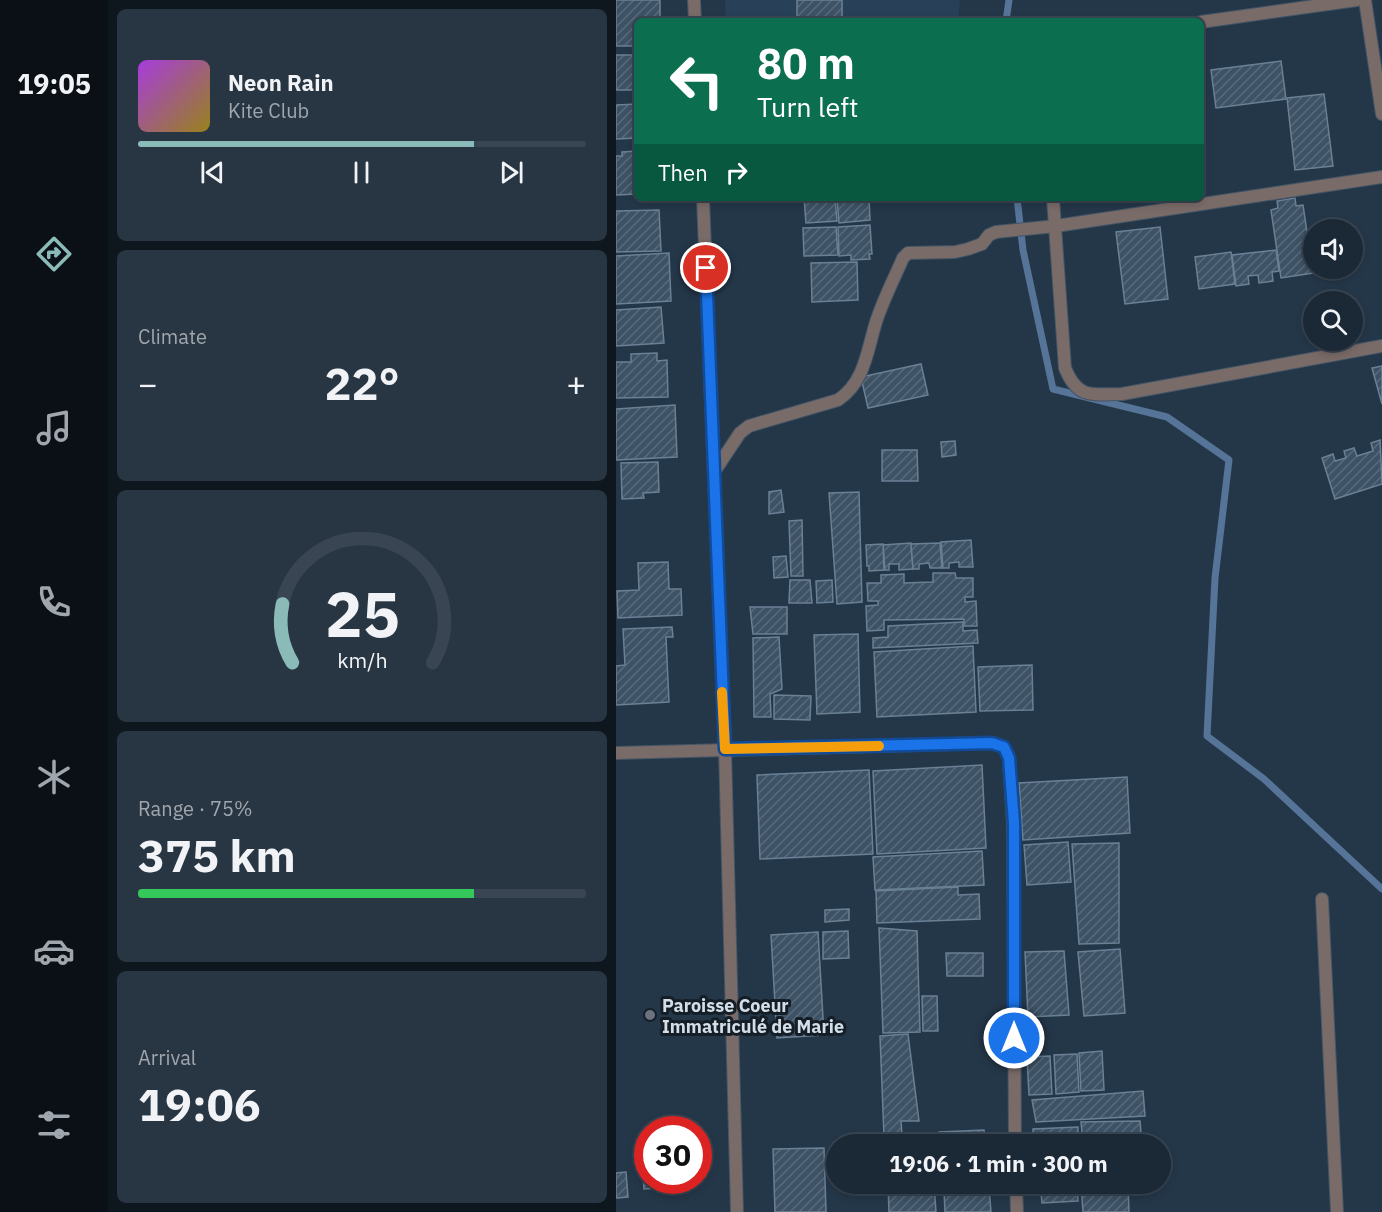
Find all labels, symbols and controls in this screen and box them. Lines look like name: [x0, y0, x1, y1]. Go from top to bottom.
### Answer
text: 80 m: [757, 36, 855, 91]
icon: left: [658, 42, 736, 120]
text: 19:05: [17, 66, 91, 101]
text: Neon Rain: [228, 68, 334, 97]
text: Turn left: [757, 89, 858, 124]
text: Kite Club: [228, 97, 309, 124]
icon: previous: [196, 156, 229, 189]
icon: pause: [345, 156, 378, 189]
icon: next: [495, 156, 528, 189]
icon: right: [720, 156, 753, 189]
text: Then: [658, 158, 708, 187]
map controls: [1303, 219, 1363, 351]
button: sound: [1303, 219, 1363, 279]
icon: directions: [33, 233, 75, 275]
pin: [680, 242, 731, 293]
icon: arrive: [689, 251, 722, 284]
button: search: [1303, 291, 1363, 351]
text: Climate: [138, 323, 207, 350]
text: 22°: [324, 354, 400, 412]
text: −: [138, 362, 158, 405]
text: +: [566, 362, 586, 405]
icon: music: [33, 407, 75, 449]
text: 25: [325, 573, 399, 654]
icon: phone: [33, 581, 75, 623]
text: km/h: [337, 646, 387, 674]
icon: climate: [33, 756, 75, 798]
text: Range · 75%: [138, 795, 253, 822]
text: 375 km: [138, 826, 296, 884]
icon: car: [33, 930, 75, 972]
place label: Paroisse Coeur Immatriculé de Marie: [662, 994, 844, 1038]
position arrow: [982, 1006, 1046, 1070]
marker: Paroisse Coeur Immatriculé de Marie: [643, 1008, 657, 1022]
text: Arrival: [138, 1044, 196, 1071]
text: 19:06: [138, 1075, 261, 1133]
icon: filters: [33, 1104, 75, 1146]
speed limit sign: 30: [634, 1116, 712, 1194]
text: 19:06 · 1 min · 300 m: [889, 1149, 1108, 1178]

